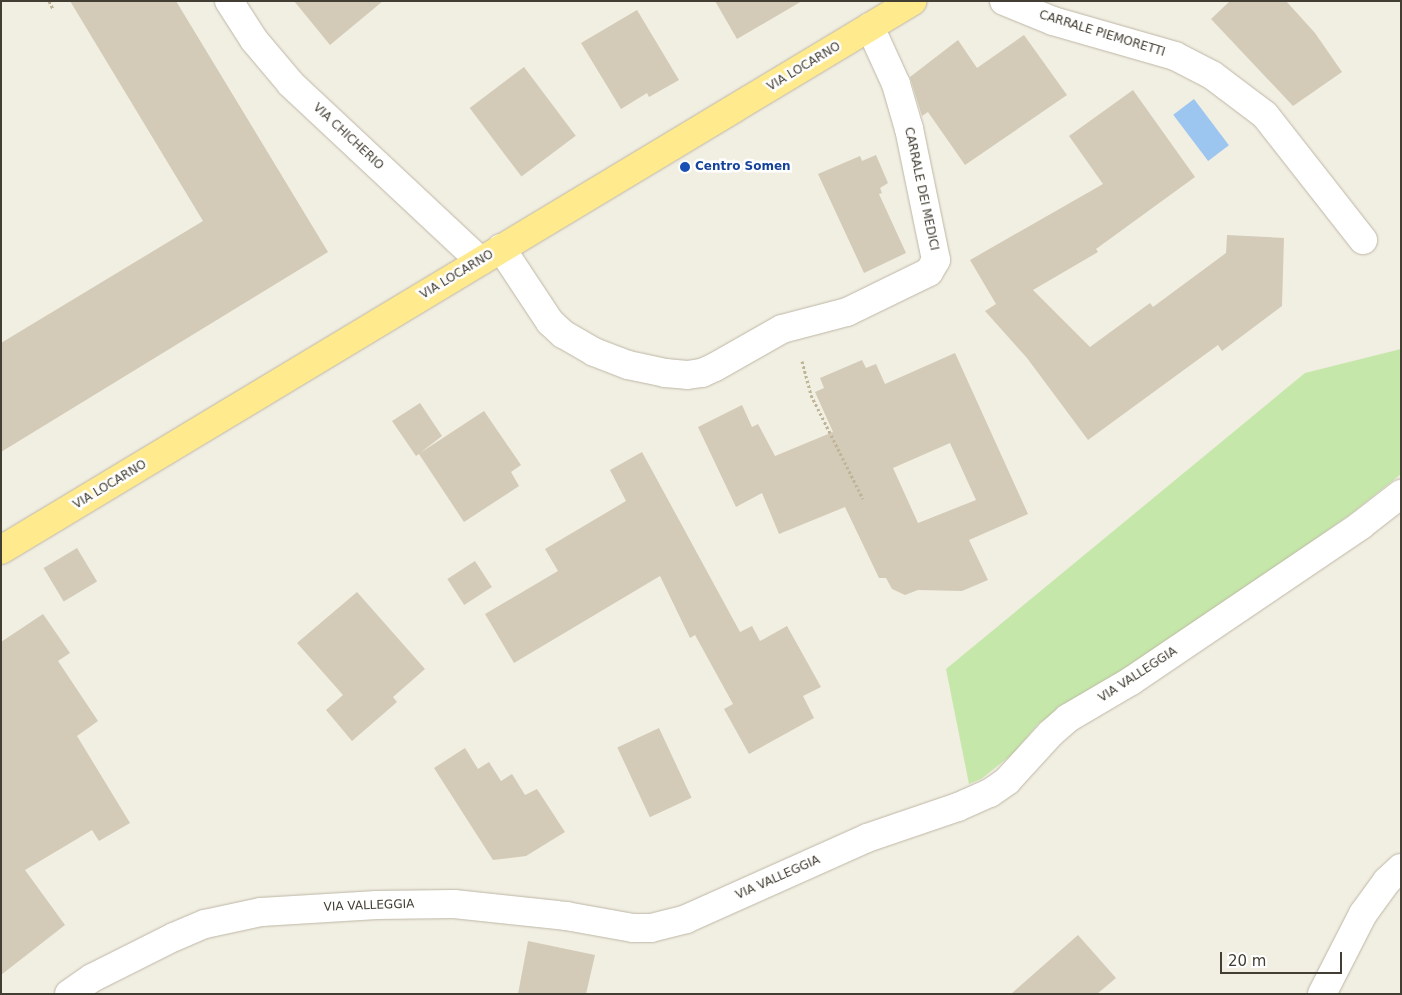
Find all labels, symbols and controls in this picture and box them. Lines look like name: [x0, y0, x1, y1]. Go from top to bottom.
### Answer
street label: CARRALE PIEMORETTI: [1037, 8, 1167, 60]
street label: VIA LOCARNO: [765, 40, 843, 94]
street label: VIA CHICHERIO: [310, 101, 386, 173]
street label: CARRALE DEI MEDICI: [901, 126, 941, 252]
place label: Centro Somen: [695, 160, 791, 174]
marker: Centro Somen: [679, 161, 691, 173]
street label: VIA LOCARNO: [418, 248, 496, 302]
street label: VIA LOCARNO: [71, 458, 149, 512]
street label: VIA VALLEGGIA: [1096, 644, 1180, 706]
street label: VIA VALLEGGIA: [734, 853, 822, 903]
street label: VIA VALLEGGIA: [323, 897, 415, 915]
scale bar: [1222, 942, 1344, 974]
text: 20 m: [1228, 952, 1266, 970]

